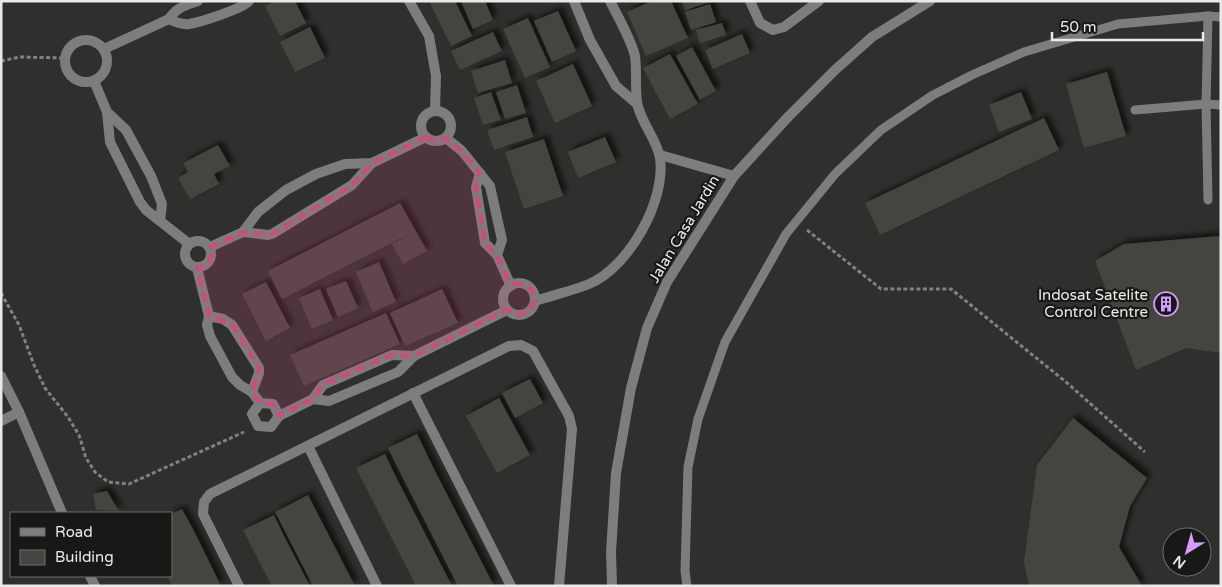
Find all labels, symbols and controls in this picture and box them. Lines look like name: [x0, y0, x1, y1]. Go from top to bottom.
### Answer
scale bar: [1052, 10, 1203, 42]
text: 50 m: [1060, 18, 1097, 36]
street label: Jalan Casa Jardin: [645, 172, 723, 286]
place label: Indosat Satelite Control Centre: [1038, 286, 1148, 321]
building icon: Indosat Satelite Control Centre: [1153, 291, 1179, 317]
legend: [10, 512, 172, 577]
text: Road: [55, 523, 93, 541]
north arrow: [1162, 527, 1212, 577]
text: Building: [55, 548, 114, 566]
text: N: [1170, 552, 1189, 572]

